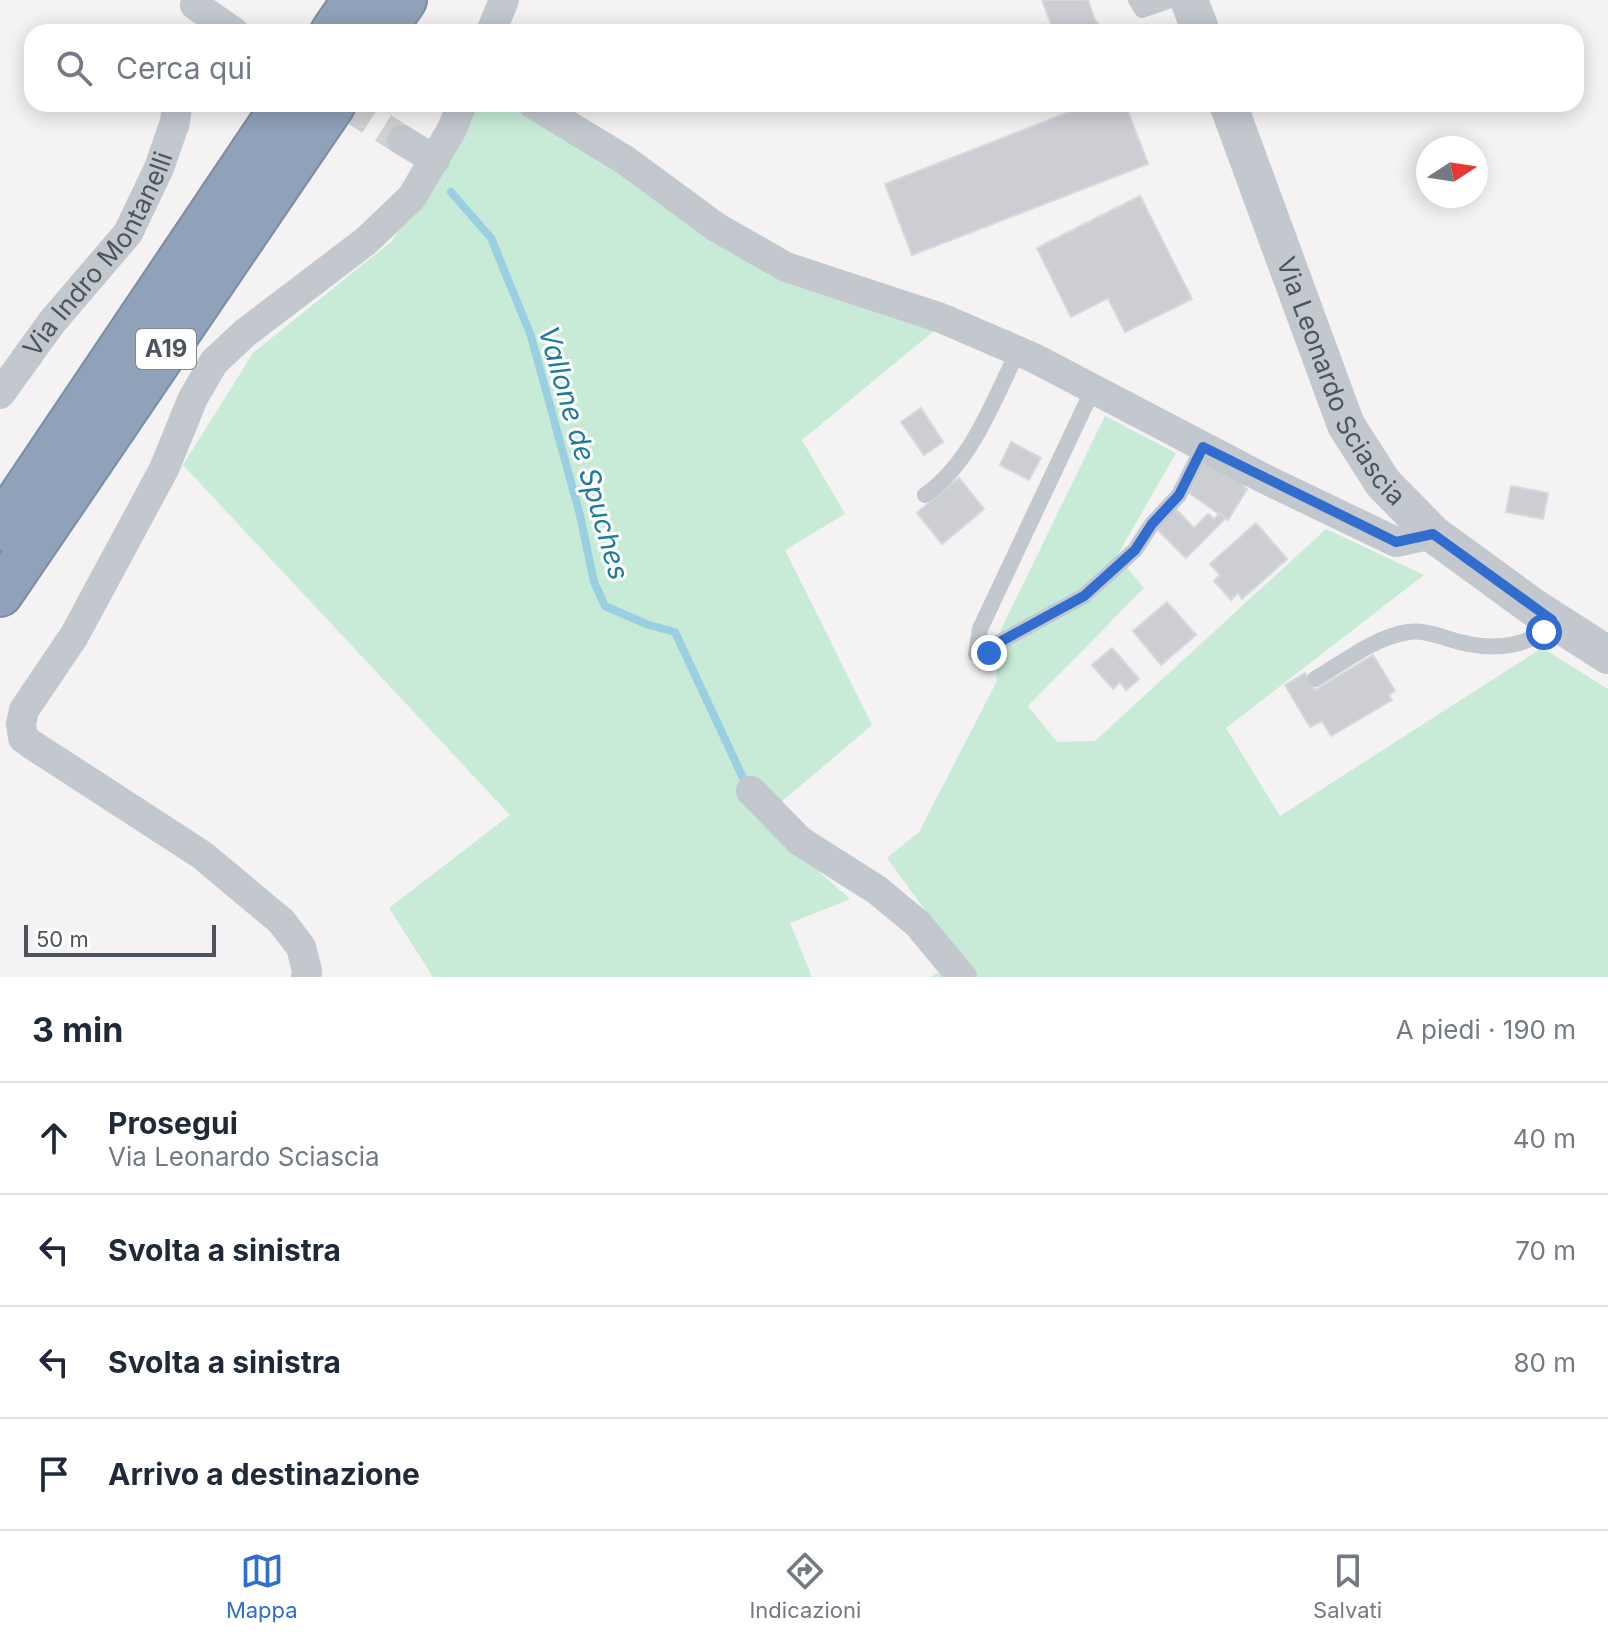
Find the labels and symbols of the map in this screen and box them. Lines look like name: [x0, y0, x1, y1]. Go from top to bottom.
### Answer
north arrow: [1416, 136, 1488, 208]
street label: Via Indro Montanelli: [16, 148, 178, 362]
street label: Via Leonardo Sciascia: [1271, 253, 1412, 511]
water label: Vallone de Spuches: [532, 322, 636, 584]
road number: A19: [136, 329, 196, 369]
route start: [1526, 614, 1562, 650]
route end: [971, 635, 1007, 671]
scale bar: [24, 921, 216, 957]

